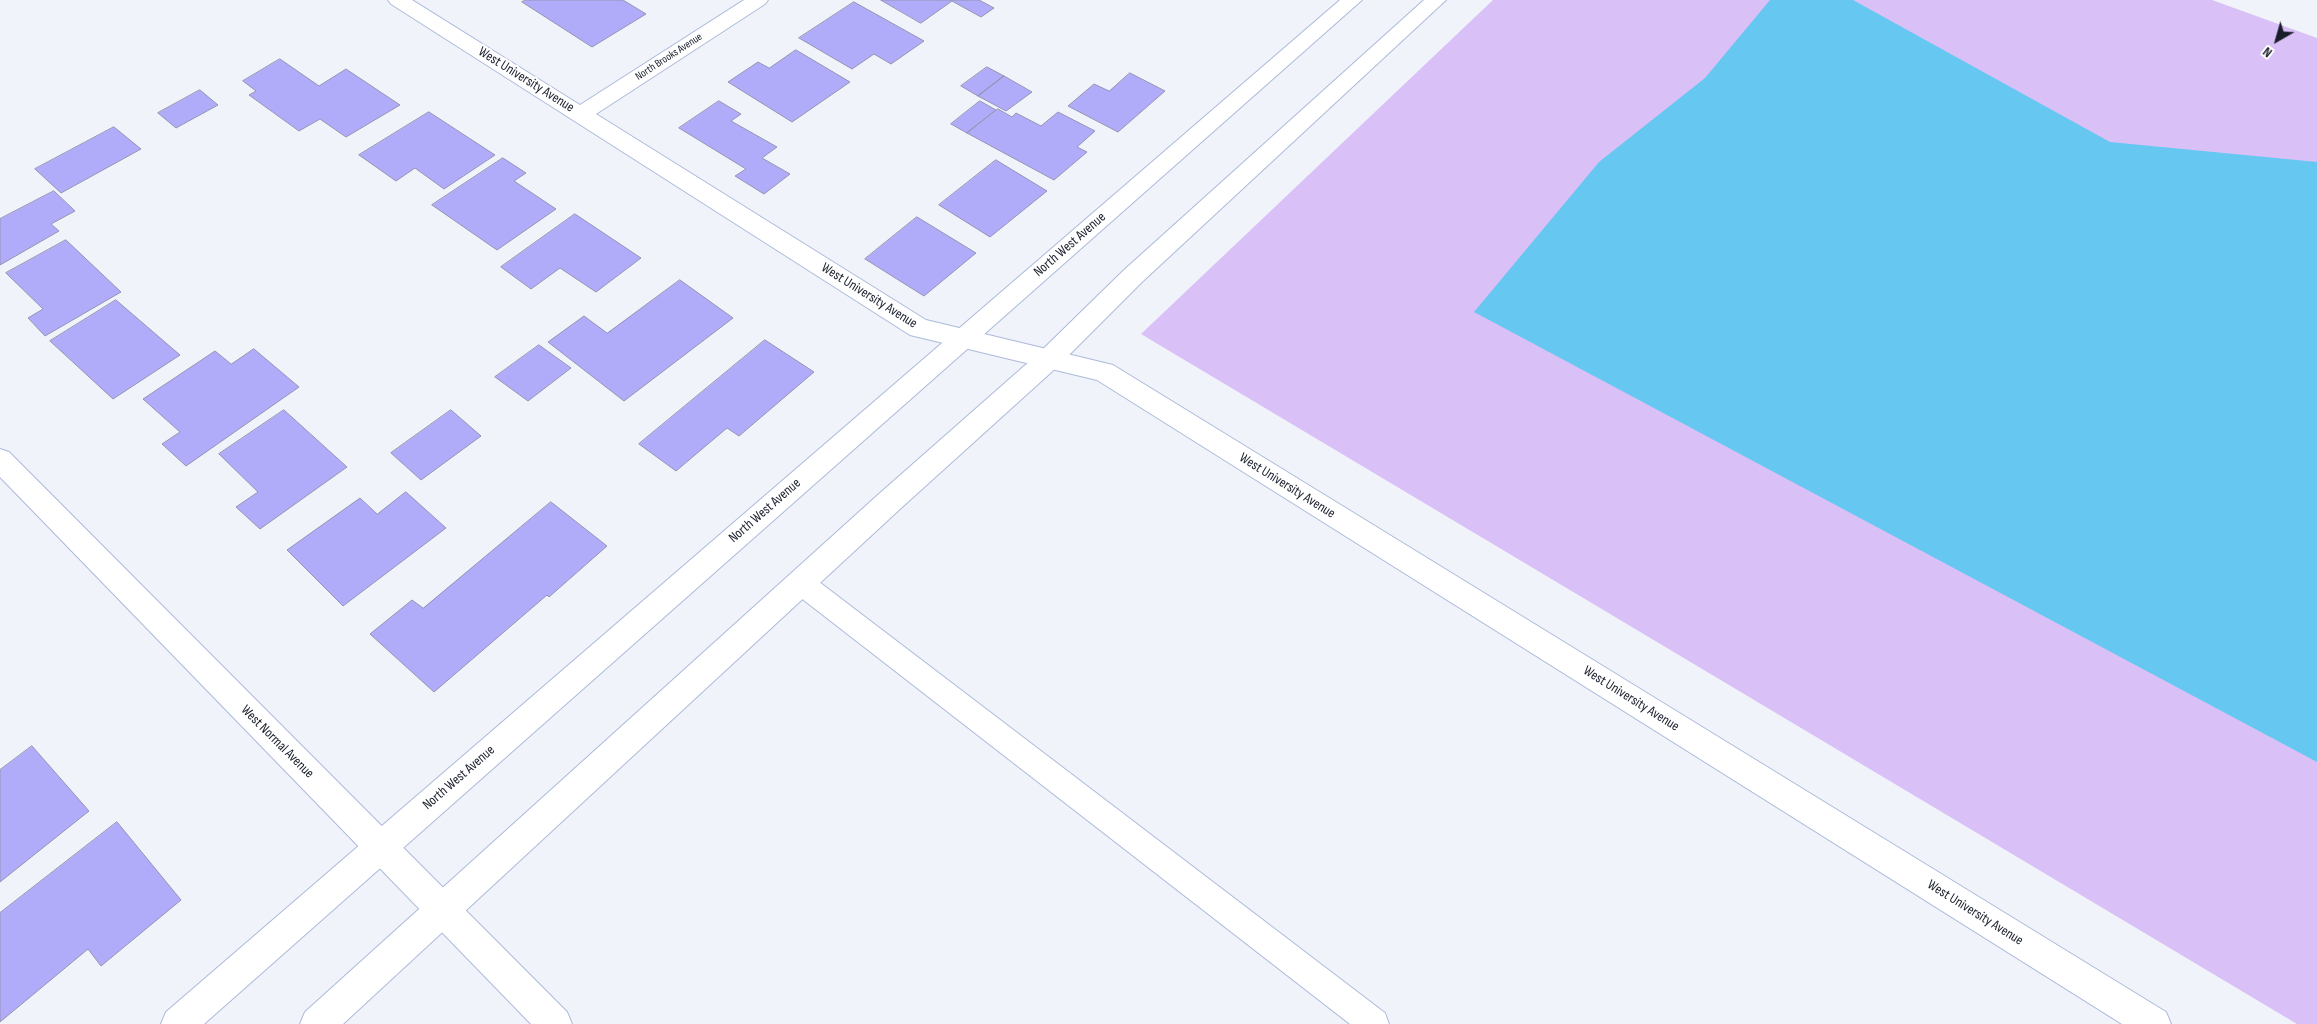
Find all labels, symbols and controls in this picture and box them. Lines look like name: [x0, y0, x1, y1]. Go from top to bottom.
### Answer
north arrow: [2252, 15, 2302, 65]
street label: North Brooks Avenue: [633, 31, 705, 83]
text: N: [2259, 43, 2276, 61]
street label: West University Avenue: [475, 44, 577, 116]
street label: North West Avenue: [1031, 209, 1109, 281]
street label: West University Avenue: [818, 260, 920, 332]
street label: West University Avenue: [1236, 450, 1338, 522]
street label: North West Avenue: [726, 475, 804, 547]
street label: West University Avenue: [1580, 663, 1682, 735]
street label: West Normal Avenue: [237, 702, 317, 782]
street label: North West Avenue: [420, 742, 498, 814]
street label: West University Avenue: [1924, 877, 2026, 949]

